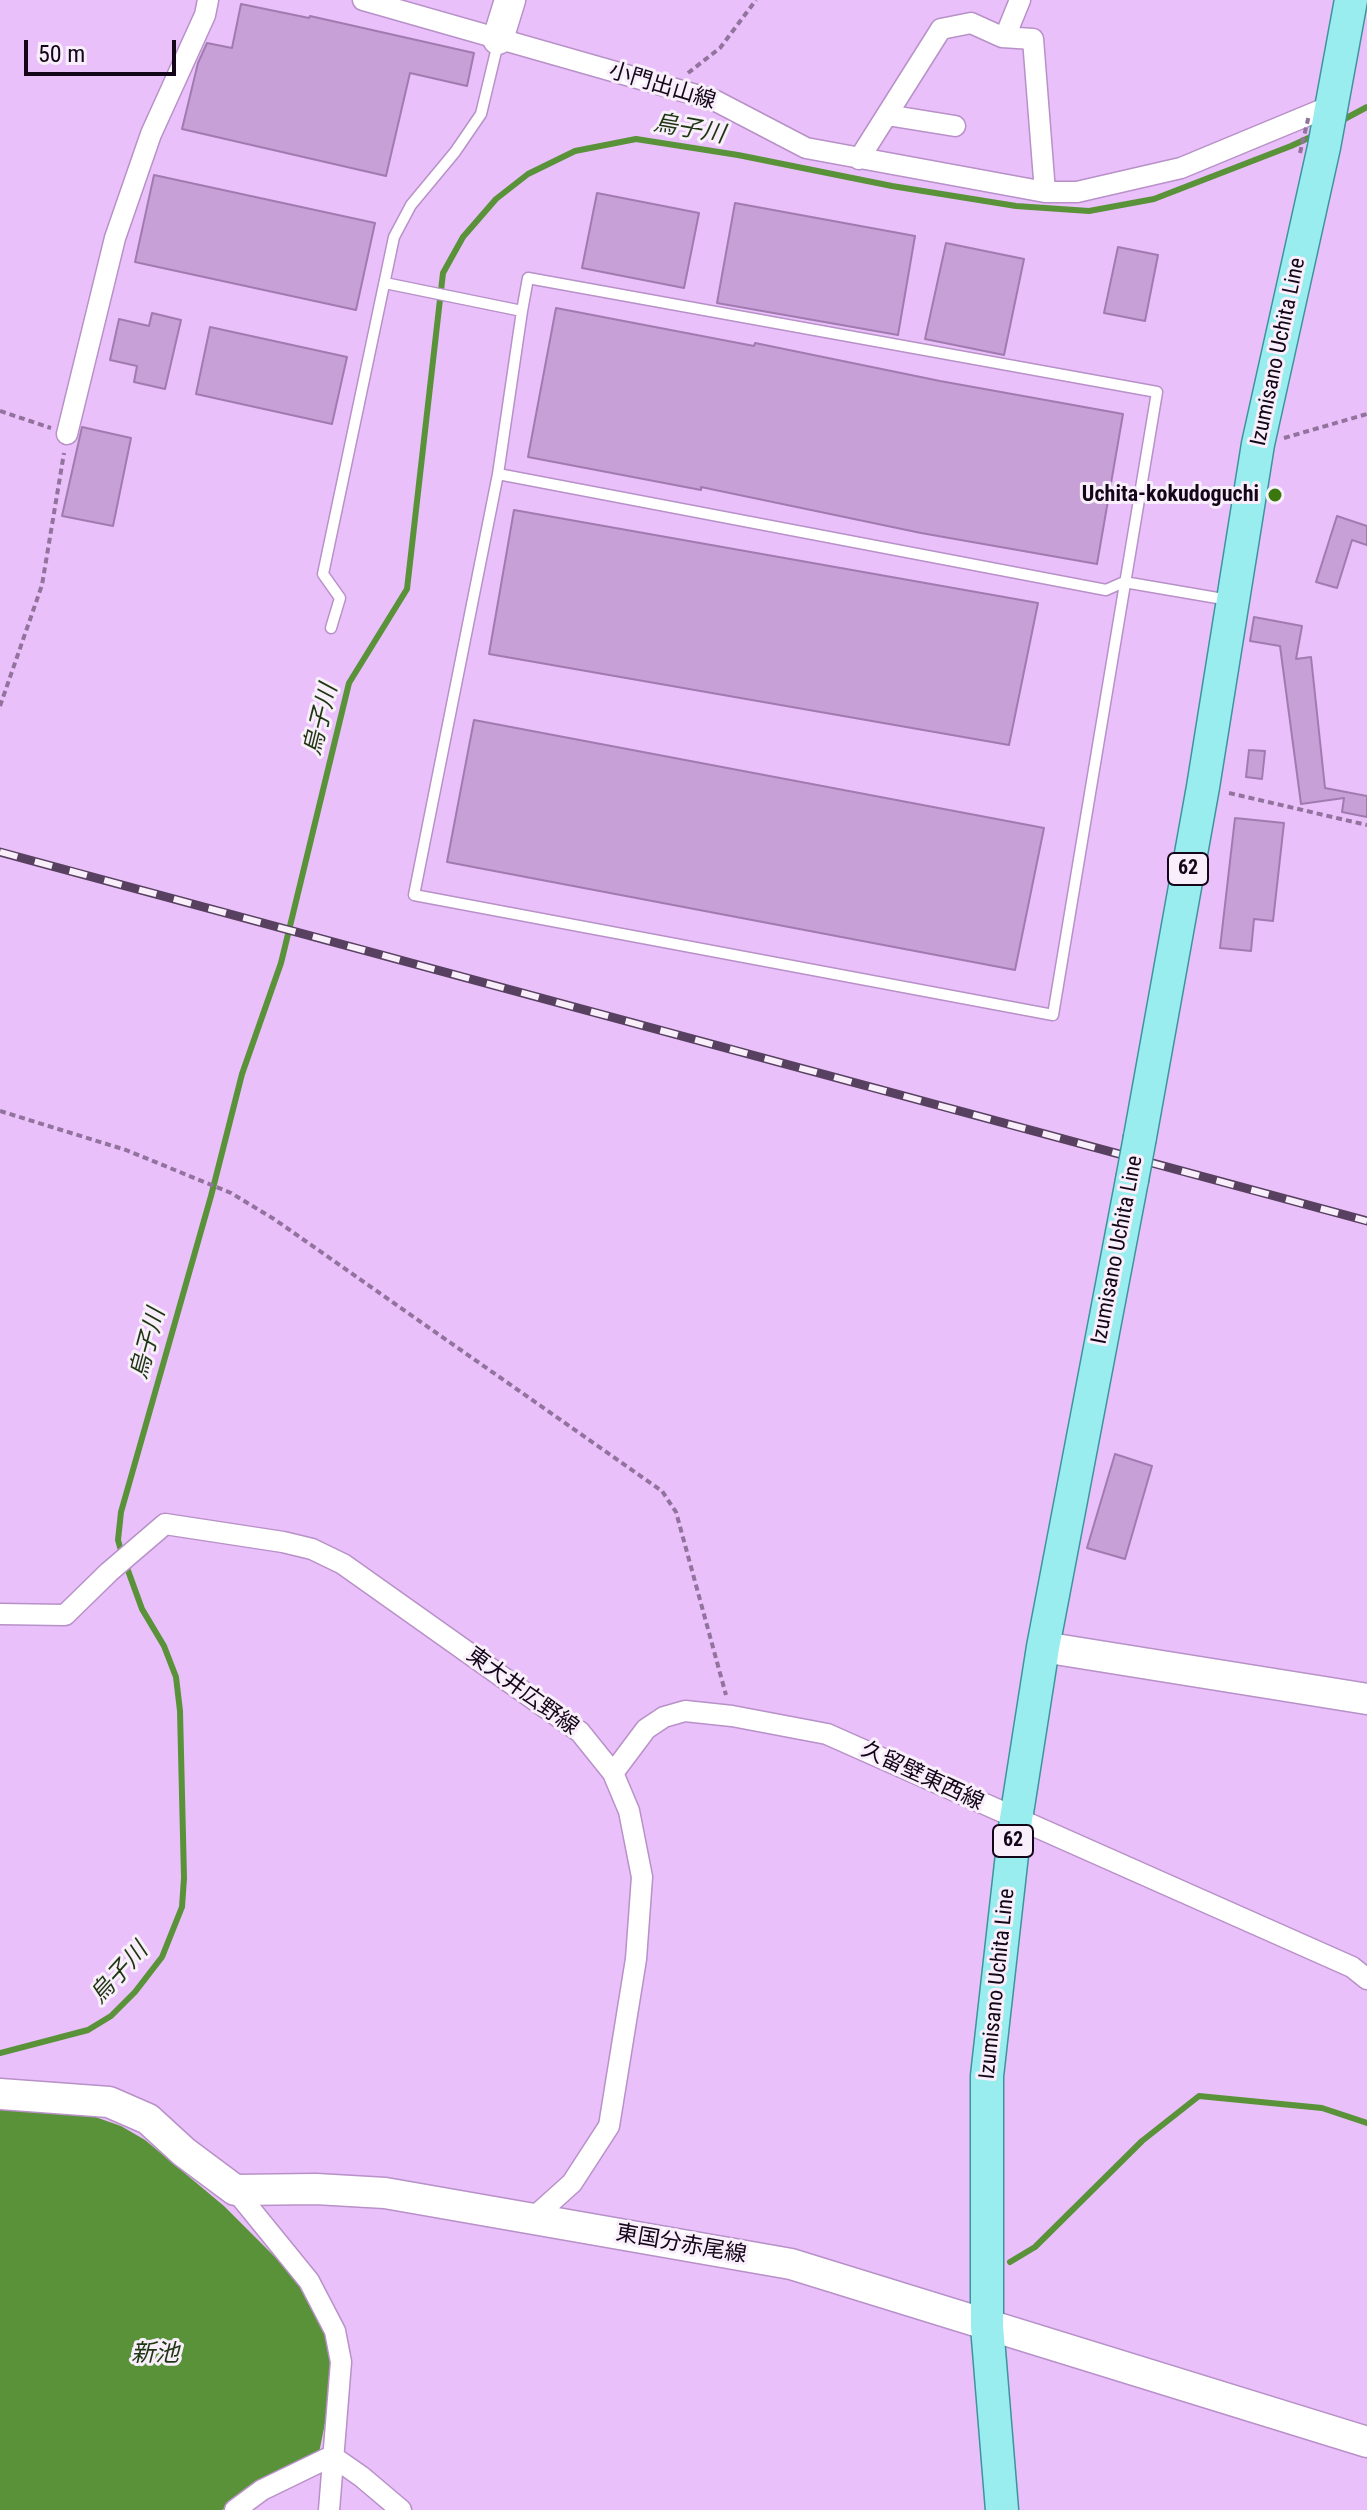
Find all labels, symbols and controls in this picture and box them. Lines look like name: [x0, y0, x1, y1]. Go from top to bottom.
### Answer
scale bar: [28, 24, 180, 74]
text: 50 m: [38, 40, 85, 68]
street label: 小門出山線: [606, 58, 718, 116]
water label: 烏子川: [651, 110, 727, 150]
street label: Izumisano Uchita Line: [1246, 256, 1312, 448]
place label: Uchita-kokudoguchi: [1082, 482, 1259, 508]
marker: Uchita-kokudoguchi: [1266, 486, 1284, 504]
water label: 烏子川: [299, 682, 345, 758]
road number: 62: [1168, 853, 1208, 885]
street label: Izumisano Uchita Line: [1087, 1153, 1149, 1347]
water label: 烏子川: [126, 1305, 172, 1383]
street label: 東大井広野線: [461, 1643, 583, 1741]
street label: 久留壁東西線: [857, 1737, 987, 1817]
road number: 62: [993, 1825, 1033, 1857]
street label: Izumisano Uchita Line: [975, 1887, 1021, 2081]
water label: 烏子川: [85, 1938, 155, 2010]
street label: 東国分赤尾線: [614, 2221, 748, 2269]
water label: 新池: [131, 2341, 179, 2369]

